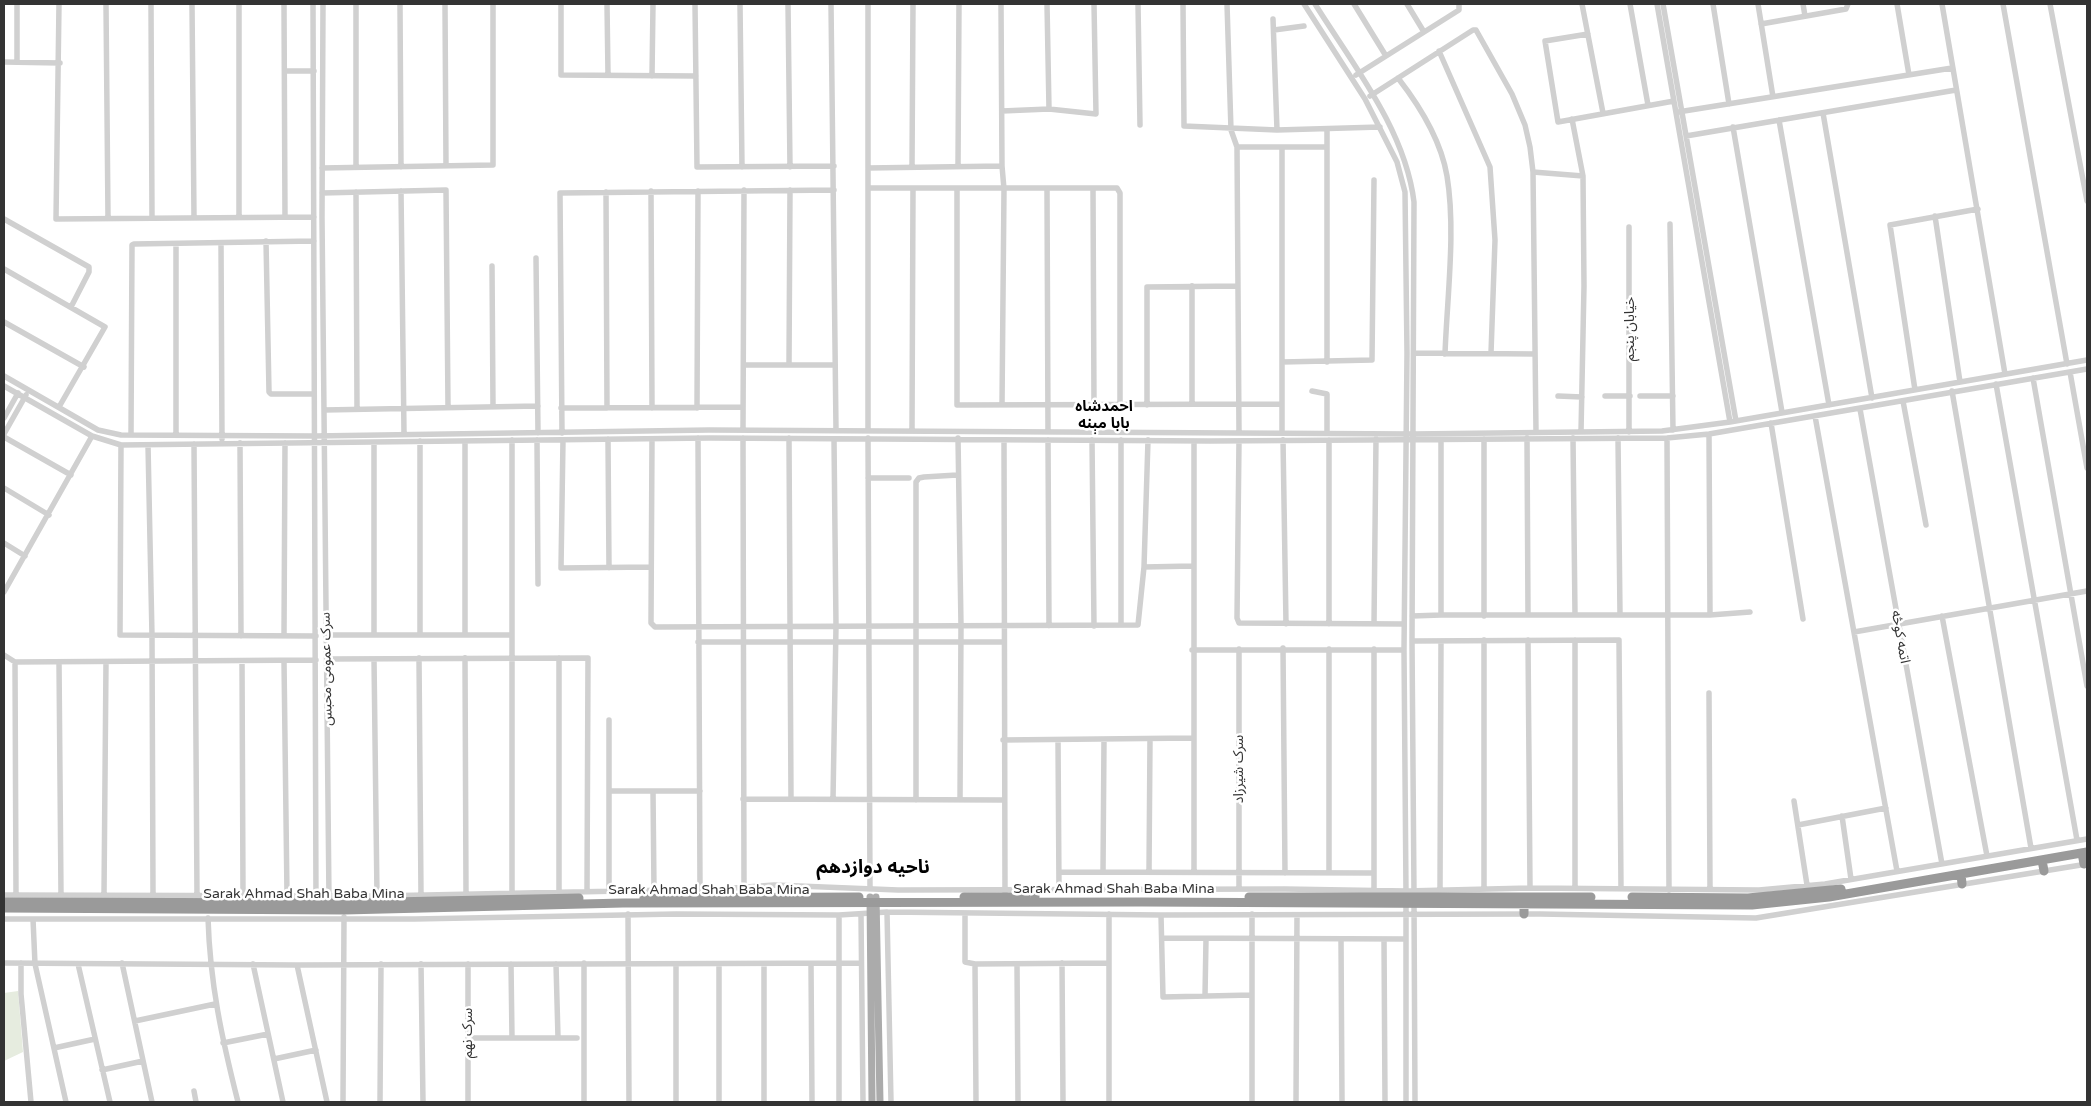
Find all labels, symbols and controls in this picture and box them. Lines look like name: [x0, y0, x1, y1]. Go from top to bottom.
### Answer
street label: خیابان پنجم: [1622, 297, 1638, 361]
district label: احمدشاه بابا مېنه: [1075, 398, 1133, 433]
street label: اتمه کوڅه: [1887, 609, 1913, 665]
street label: سرک عمومی محبس: [318, 612, 336, 726]
street label: سرک شیرزاد: [1231, 735, 1247, 803]
district label: ناحیه دوازدهم: [816, 857, 930, 879]
street label: Sarak Ahmad Shah Baba Mina: [1013, 881, 1215, 897]
street label: Sarak Ahmad Shah Baba Mina: [608, 882, 810, 898]
street label: Sarak Ahmad Shah Baba Mina: [203, 886, 405, 902]
street label: سرک نهم: [460, 1008, 476, 1058]

